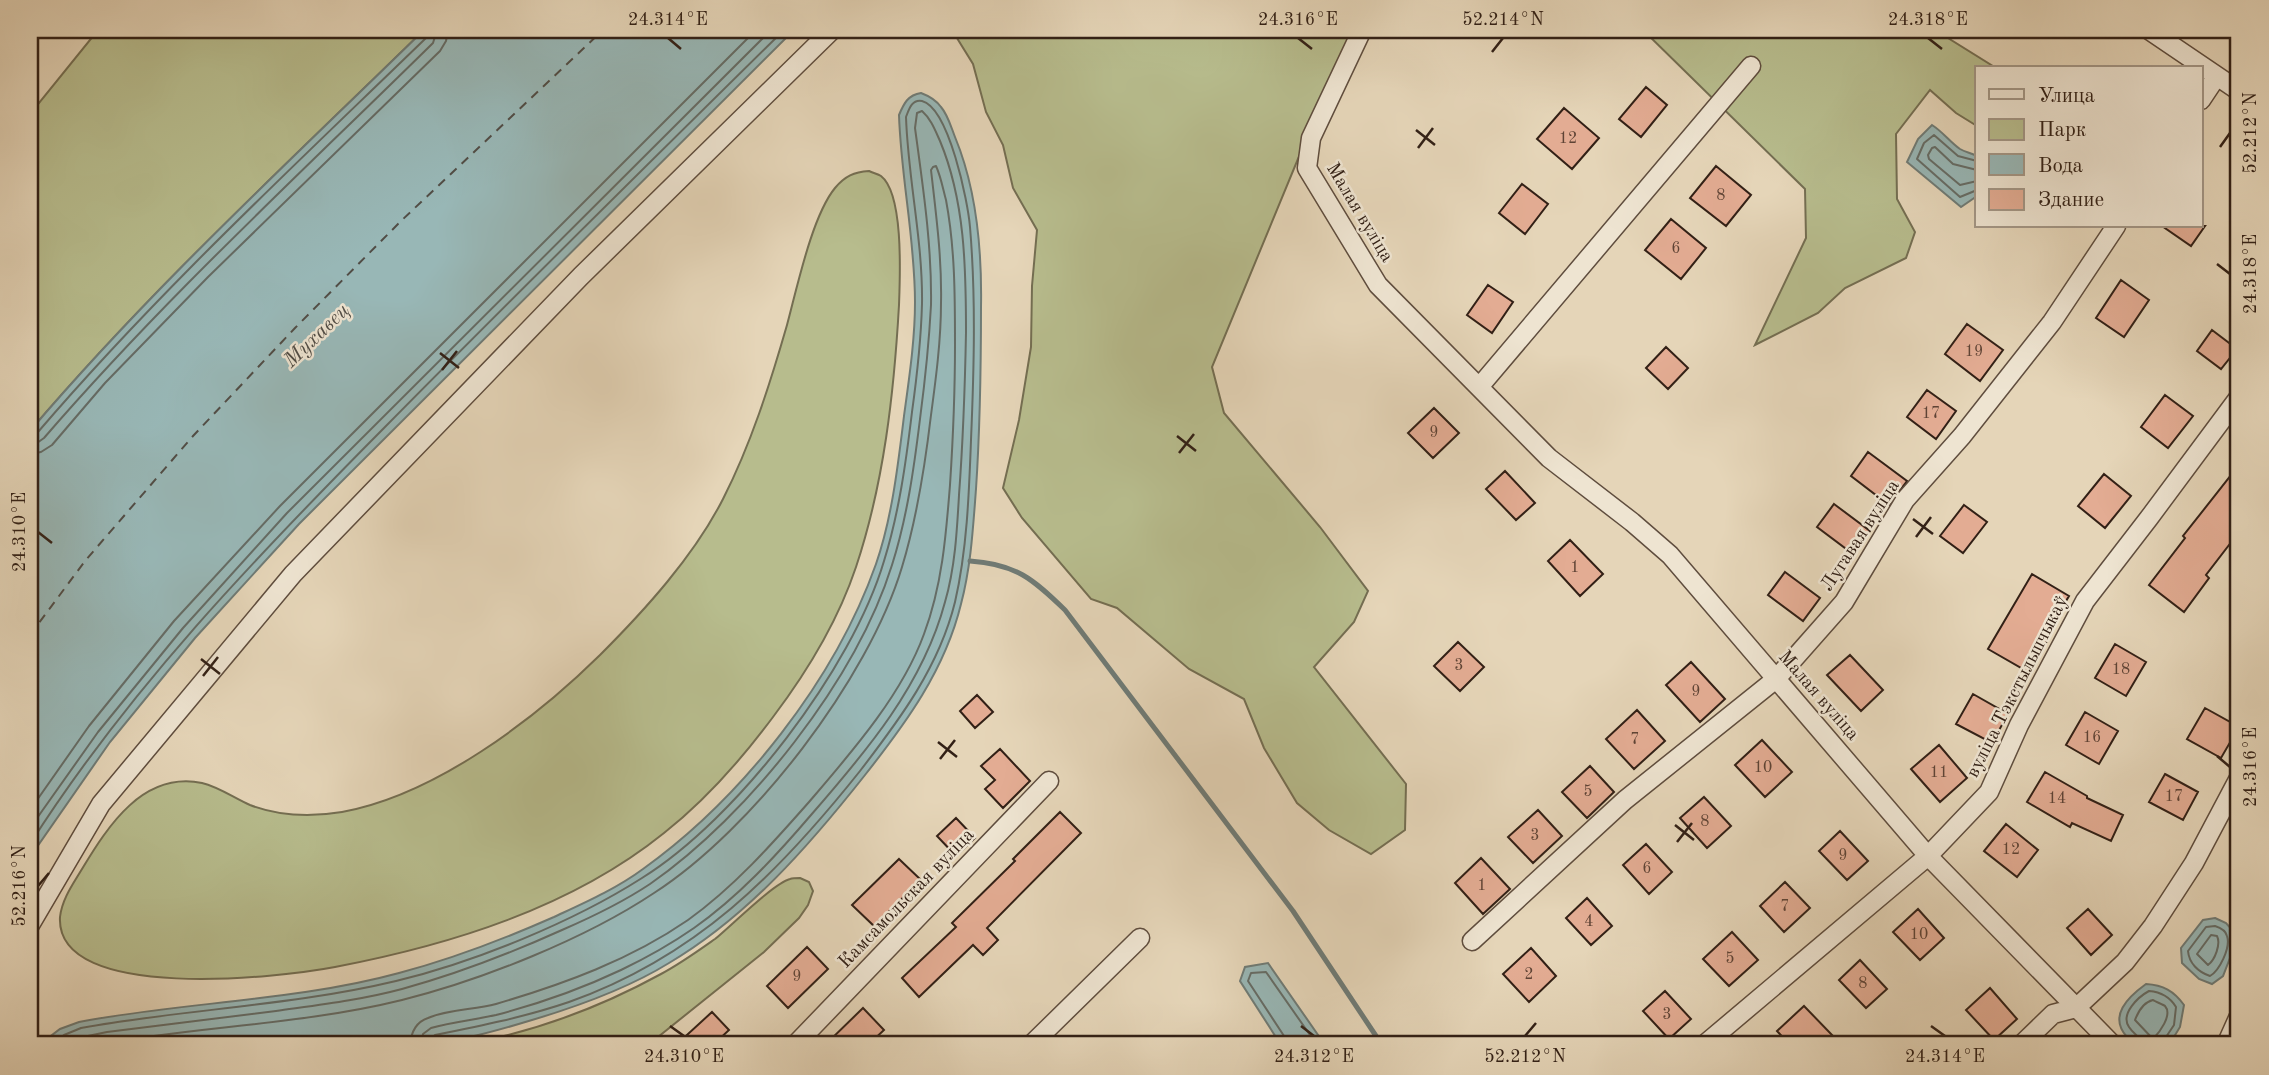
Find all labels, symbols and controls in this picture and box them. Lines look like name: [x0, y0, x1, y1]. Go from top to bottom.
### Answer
text: 24.314°E: [628, 11, 708, 29]
text: 24.316°E: [1258, 11, 1338, 29]
text: 52.214°N: [1462, 11, 1544, 29]
text: 24.318°E: [1888, 11, 1968, 29]
legend: [1975, 66, 2202, 228]
text: Улица: [2038, 86, 2095, 107]
text: 52.212°N: [2242, 92, 2260, 174]
text: Парк: [2038, 120, 2087, 141]
house number: 12: [1559, 131, 1577, 147]
text: Вода: [2038, 156, 2083, 177]
street label: Малая вуліца: [1322, 160, 1396, 266]
house number: 8: [1716, 188, 1726, 204]
text: Здание: [2038, 190, 2104, 211]
text: 24.318°E: [2242, 234, 2260, 314]
house number: 6: [1671, 241, 1681, 257]
water label: Мухавец: [279, 300, 354, 373]
house number: 19: [1965, 344, 1983, 360]
house number: 17: [1922, 406, 1940, 422]
house number: 9: [1429, 425, 1439, 441]
street label: Лугавая вуліца: [1818, 477, 1904, 595]
text: 24.310°E: [11, 492, 29, 572]
house number: 1: [1570, 560, 1580, 576]
street label: вуліца Тэкстыльшчыкаў: [1964, 593, 2072, 781]
street label: Малая вуліца: [1774, 647, 1862, 745]
house number: 3: [1454, 658, 1464, 674]
house number: 18: [2112, 662, 2130, 678]
house number: 9: [1691, 684, 1701, 700]
text: 24.316°E: [2242, 727, 2260, 807]
house number: 16: [2083, 730, 2101, 746]
house number: 7: [1630, 732, 1640, 748]
house number: 10: [1754, 760, 1772, 776]
house number: 11: [1930, 765, 1948, 781]
house number: 5: [1583, 784, 1593, 800]
house number: 17: [2165, 789, 2183, 805]
house number: 14: [2048, 791, 2066, 807]
house number: 8: [1700, 814, 1710, 830]
street label: Камсамольская вуліца: [836, 825, 979, 972]
house number: 3: [1530, 828, 1540, 844]
house number: 12: [2002, 842, 2020, 858]
text: 52.216°N: [11, 845, 29, 927]
house number: 9: [1838, 848, 1848, 864]
house number: 6: [1642, 861, 1652, 877]
house number: 1: [1477, 878, 1487, 894]
house number: 7: [1780, 899, 1790, 915]
house number: 4: [1584, 914, 1594, 930]
house number: 10: [1910, 927, 1928, 943]
house number: 5: [1725, 951, 1735, 967]
house number: 2: [1524, 967, 1534, 983]
house number: 9: [792, 969, 802, 985]
house number: 8: [1858, 976, 1868, 992]
house number: 3: [1662, 1007, 1672, 1023]
text: 24.310°E: [644, 1048, 724, 1066]
text: 24.312°E: [1274, 1048, 1354, 1066]
text: 52.212°N: [1484, 1048, 1566, 1066]
text: 24.314°E: [1905, 1048, 1985, 1066]

